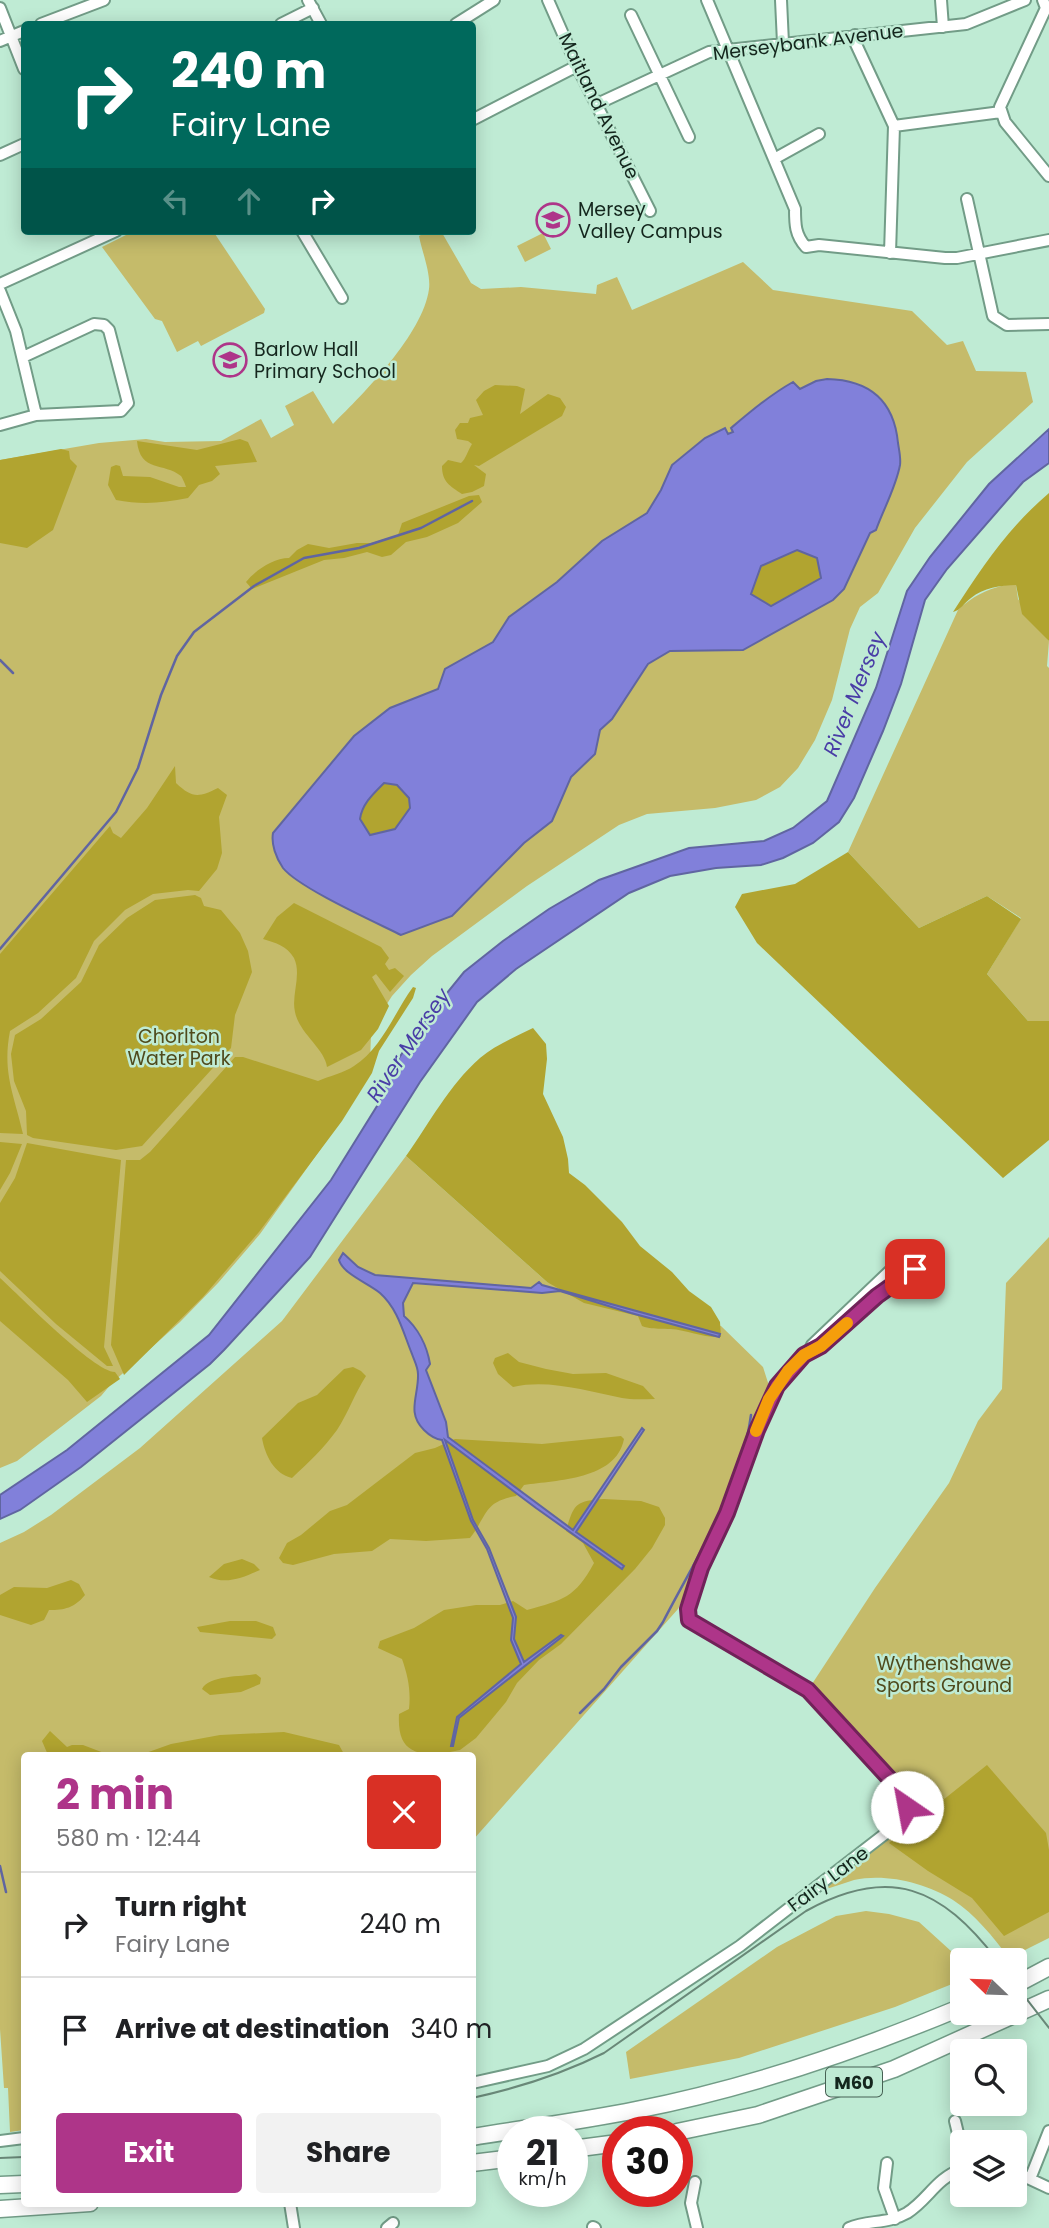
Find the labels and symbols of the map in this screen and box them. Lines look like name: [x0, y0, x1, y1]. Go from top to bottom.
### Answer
street label: Merseybank Avenue: [711, 17, 905, 67]
street label: Maitland Avenue: [552, 28, 646, 184]
place label: Mersey Valley Campus: [578, 196, 723, 245]
school or university icon: Mersey Valley Campus: [534, 201, 572, 239]
place label: Barlow Hall Primary School: [254, 336, 396, 385]
school or university icon: Barlow Hall Primary School: [211, 341, 249, 379]
water label: River Mersey: [816, 626, 893, 760]
water label: River Mersey: [359, 981, 457, 1108]
park label: Chorlton Water Park: [128, 1023, 231, 1072]
pin: [885, 1239, 945, 1299]
park label: Wythenshawe Sports Ground: [876, 1650, 1012, 1699]
position arrow: [870, 1770, 944, 1844]
street label: Fairy Lane: [782, 1840, 874, 1918]
north arrow: [950, 1948, 1027, 2025]
road number: M60: [826, 2068, 882, 2096]
speed limit sign: 30: [602, 2116, 693, 2207]

